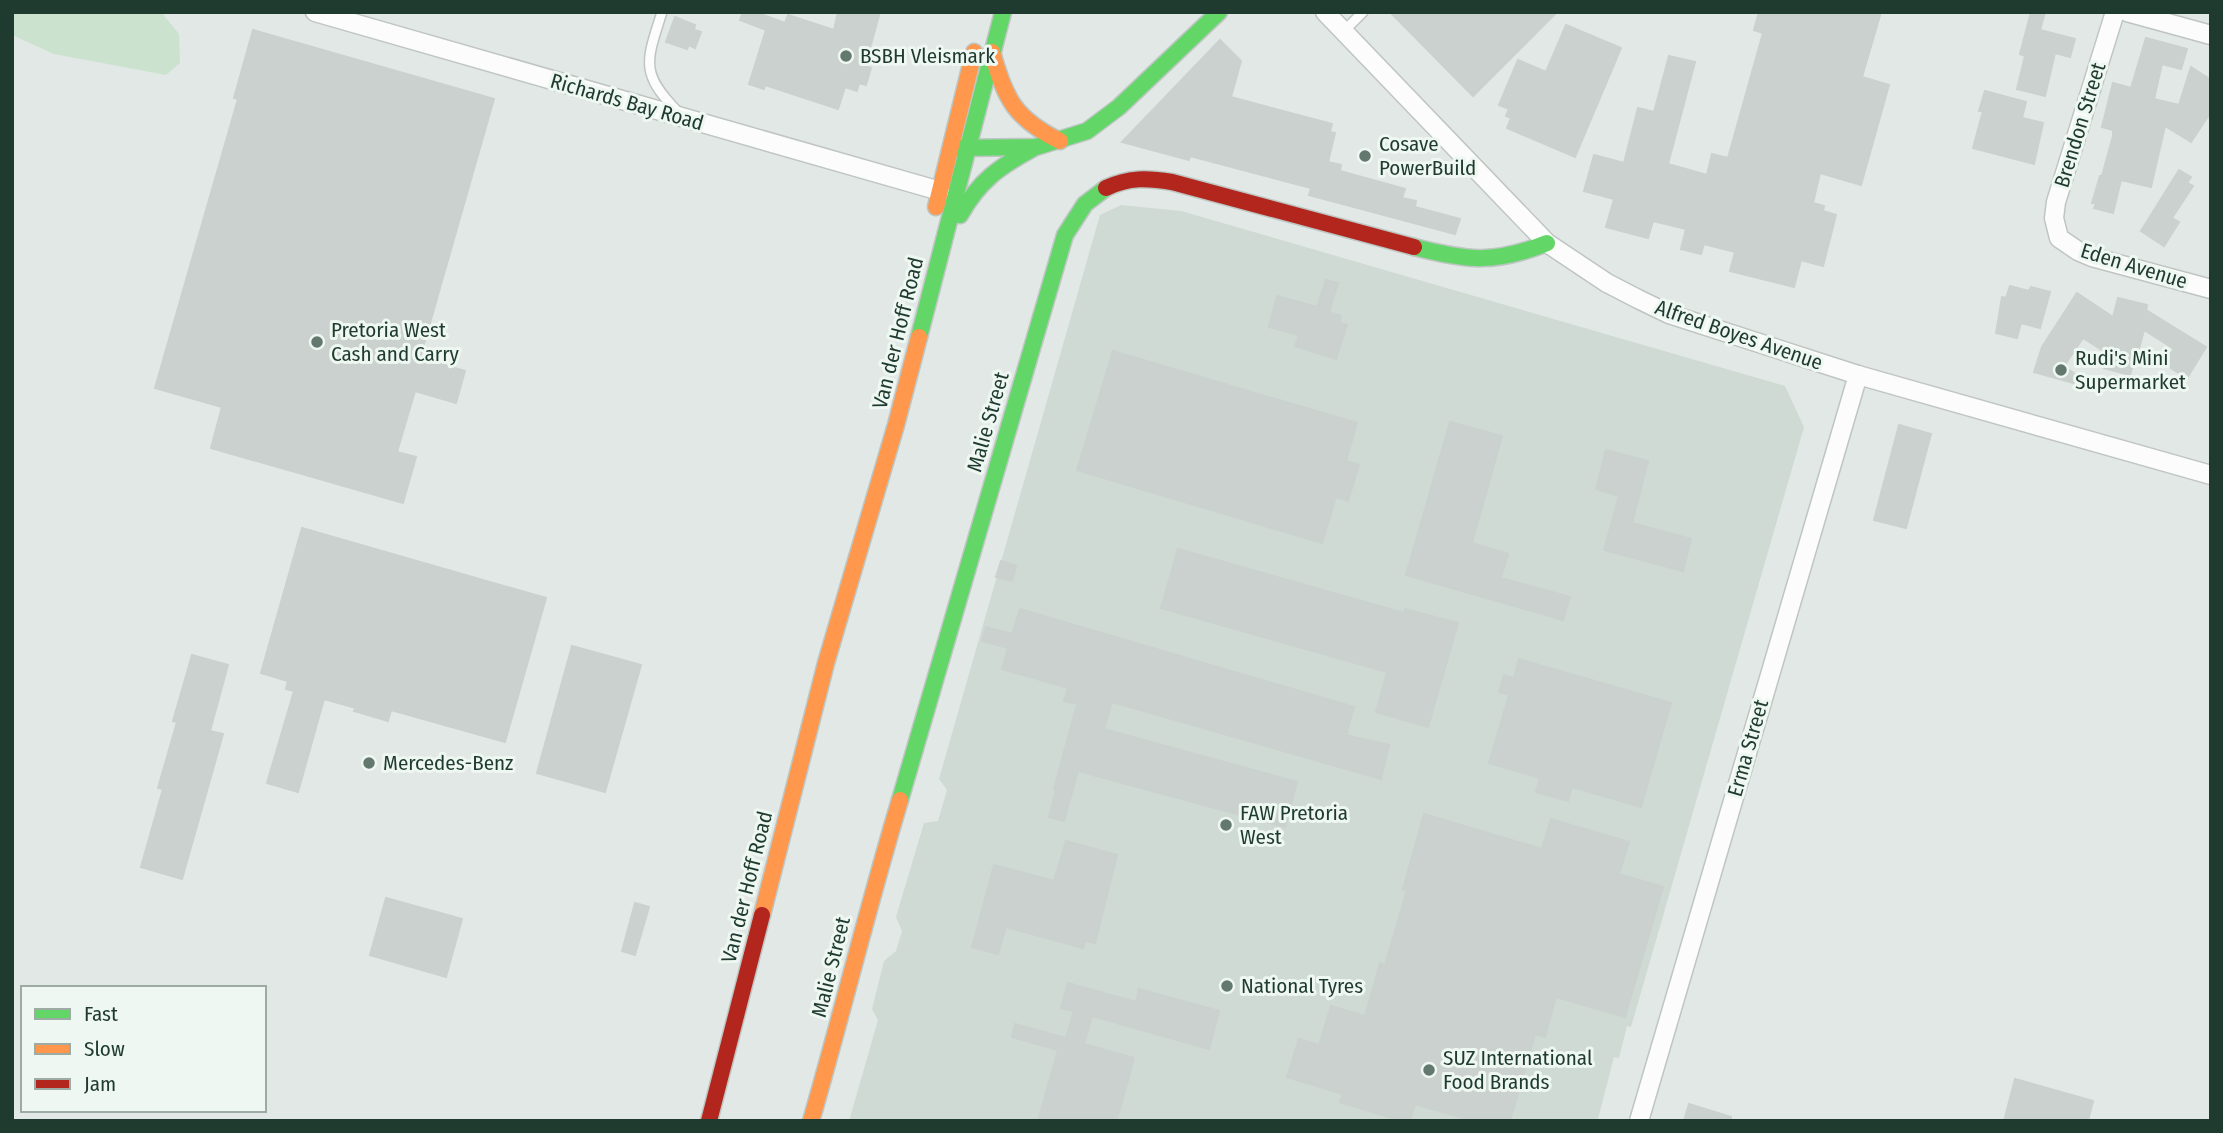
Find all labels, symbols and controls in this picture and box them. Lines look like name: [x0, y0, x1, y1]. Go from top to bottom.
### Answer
place label: BSBH Vleismark: [860, 43, 995, 69]
marker: BSBH Vleismark: [838, 48, 854, 64]
street label: Brendon Street: [2049, 59, 2111, 191]
street label: Richards Bay Road: [547, 68, 707, 136]
place label: Cosave PowerBuild: [1379, 131, 1476, 181]
marker: Cosave PowerBuild: [1357, 148, 1373, 164]
street label: Eden Avenue: [2078, 237, 2190, 295]
street label: Van der Hoff Road: [867, 255, 929, 411]
street label: Alfred Boyes Avenue: [1652, 294, 1826, 376]
place label: Pretoria West Cash and Carry: [331, 317, 460, 367]
marker: Pretoria West Cash and Carry: [309, 334, 325, 350]
place label: Rudi's Mini Supermarket: [2075, 345, 2186, 395]
marker: Rudi's Mini Supermarket: [2053, 362, 2069, 378]
street label: Malie Street: [961, 369, 1015, 475]
street label: Erma Street: [1722, 696, 1774, 800]
place label: Mercedes-Benz: [383, 750, 513, 776]
marker: Mercedes-Benz: [361, 755, 377, 771]
place label: FAW Pretoria West: [1240, 800, 1348, 850]
street label: Van der Hoff Road: [716, 809, 778, 965]
marker: FAW Pretoria West: [1218, 817, 1234, 833]
street label: Malie Street: [806, 914, 856, 1020]
place label: National Tyres: [1241, 973, 1363, 999]
marker: National Tyres: [1219, 978, 1235, 994]
legend: [21, 986, 266, 1112]
text: Fast: [84, 1001, 118, 1027]
text: Slow: [84, 1036, 125, 1062]
place label: SUZ International Food Brands: [1443, 1045, 1593, 1095]
marker: SUZ International Food Brands: [1421, 1062, 1437, 1078]
text: Jam: [84, 1071, 116, 1097]

